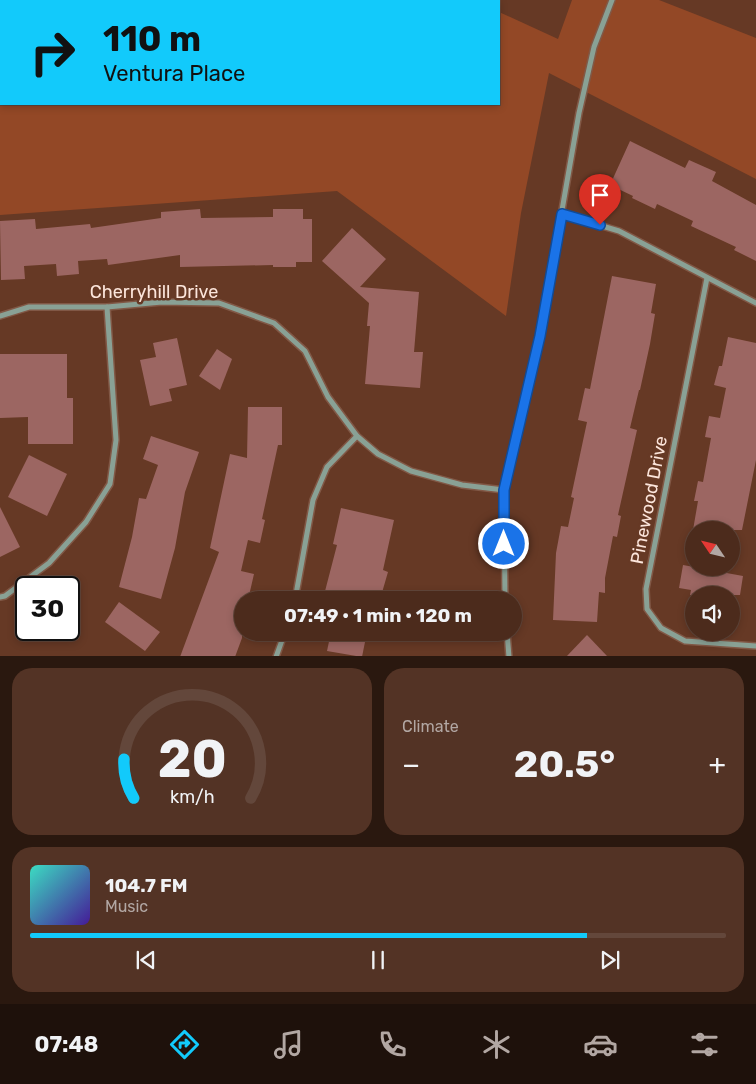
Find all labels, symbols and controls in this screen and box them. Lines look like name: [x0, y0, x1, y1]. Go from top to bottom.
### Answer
text: 110 m: [103, 18, 201, 60]
icon: right: [20, 20, 85, 85]
text: Ventura Place: [103, 60, 245, 87]
pin: [579, 174, 621, 225]
icon: arrive: [586, 181, 614, 209]
street label: Cherryhill Drive: [90, 281, 218, 303]
street label: Pinewood Drive: [626, 434, 672, 566]
position arrow: [477, 517, 529, 569]
north arrow: [685, 521, 740, 576]
map controls: [685, 521, 740, 641]
speed limit sign: 30: [15, 576, 80, 641]
button: sound: [685, 586, 740, 641]
text: 07:49 · 1 min · 120 m: [284, 604, 472, 627]
text: Climate: [402, 717, 459, 736]
text: 20: [157, 728, 227, 790]
text: 20.5°: [514, 741, 615, 787]
text: −: [402, 748, 420, 781]
text: +: [709, 748, 726, 781]
text: km/h: [170, 786, 214, 807]
text: 104.7 FM: [105, 874, 187, 897]
text: Music: [105, 897, 148, 916]
icon: previous: [132, 946, 160, 974]
icon: pause: [364, 946, 392, 974]
icon: next: [596, 946, 624, 974]
icon: directions: [167, 1027, 202, 1062]
icon: music: [271, 1027, 306, 1062]
icon: phone: [375, 1027, 410, 1062]
icon: climate: [479, 1027, 514, 1062]
icon: car: [583, 1027, 618, 1062]
icon: filters: [687, 1027, 722, 1062]
text: 07:48: [34, 1031, 98, 1058]

